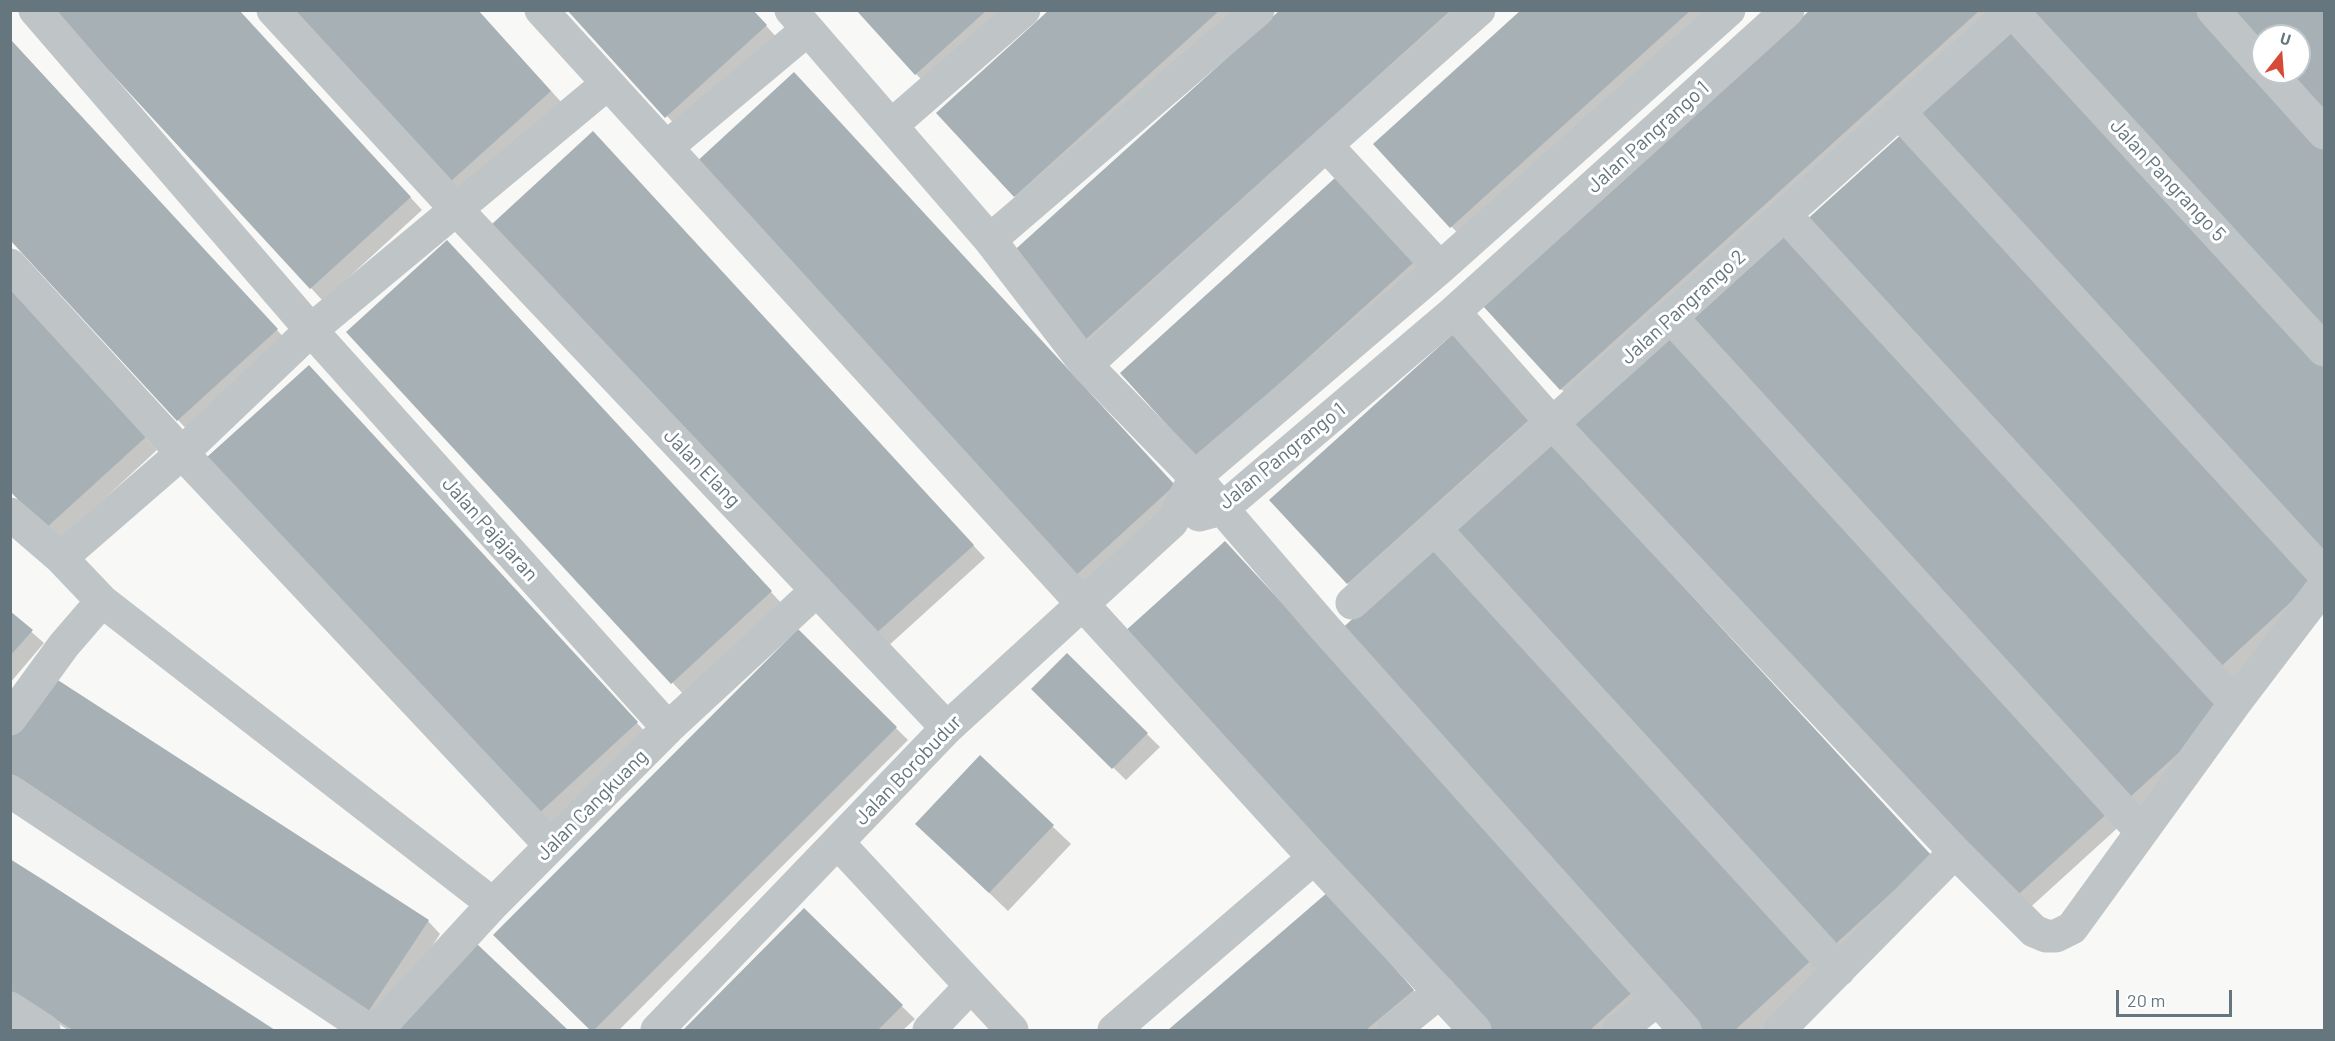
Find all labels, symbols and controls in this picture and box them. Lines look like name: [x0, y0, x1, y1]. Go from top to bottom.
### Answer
north arrow: [2251, 24, 2311, 84]
text: U: [2278, 28, 2293, 49]
street label: Jalan Pangrango 1: [1582, 76, 1714, 198]
street label: Jalan Pangrango 5: [2105, 114, 2231, 246]
street label: Jalan Pangrango 2: [1616, 245, 1750, 369]
street label: Jalan Pangrango 1: [1214, 398, 1350, 514]
street label: Jalan Elang: [659, 424, 745, 512]
street label: Jalan Pajajaran: [437, 472, 543, 586]
street label: Jalan Borobudur: [850, 710, 966, 830]
street label: Jalan Cangkuang: [531, 744, 653, 866]
scale bar: [2119, 978, 2234, 1016]
text: 20 m: [2127, 989, 2165, 1011]

